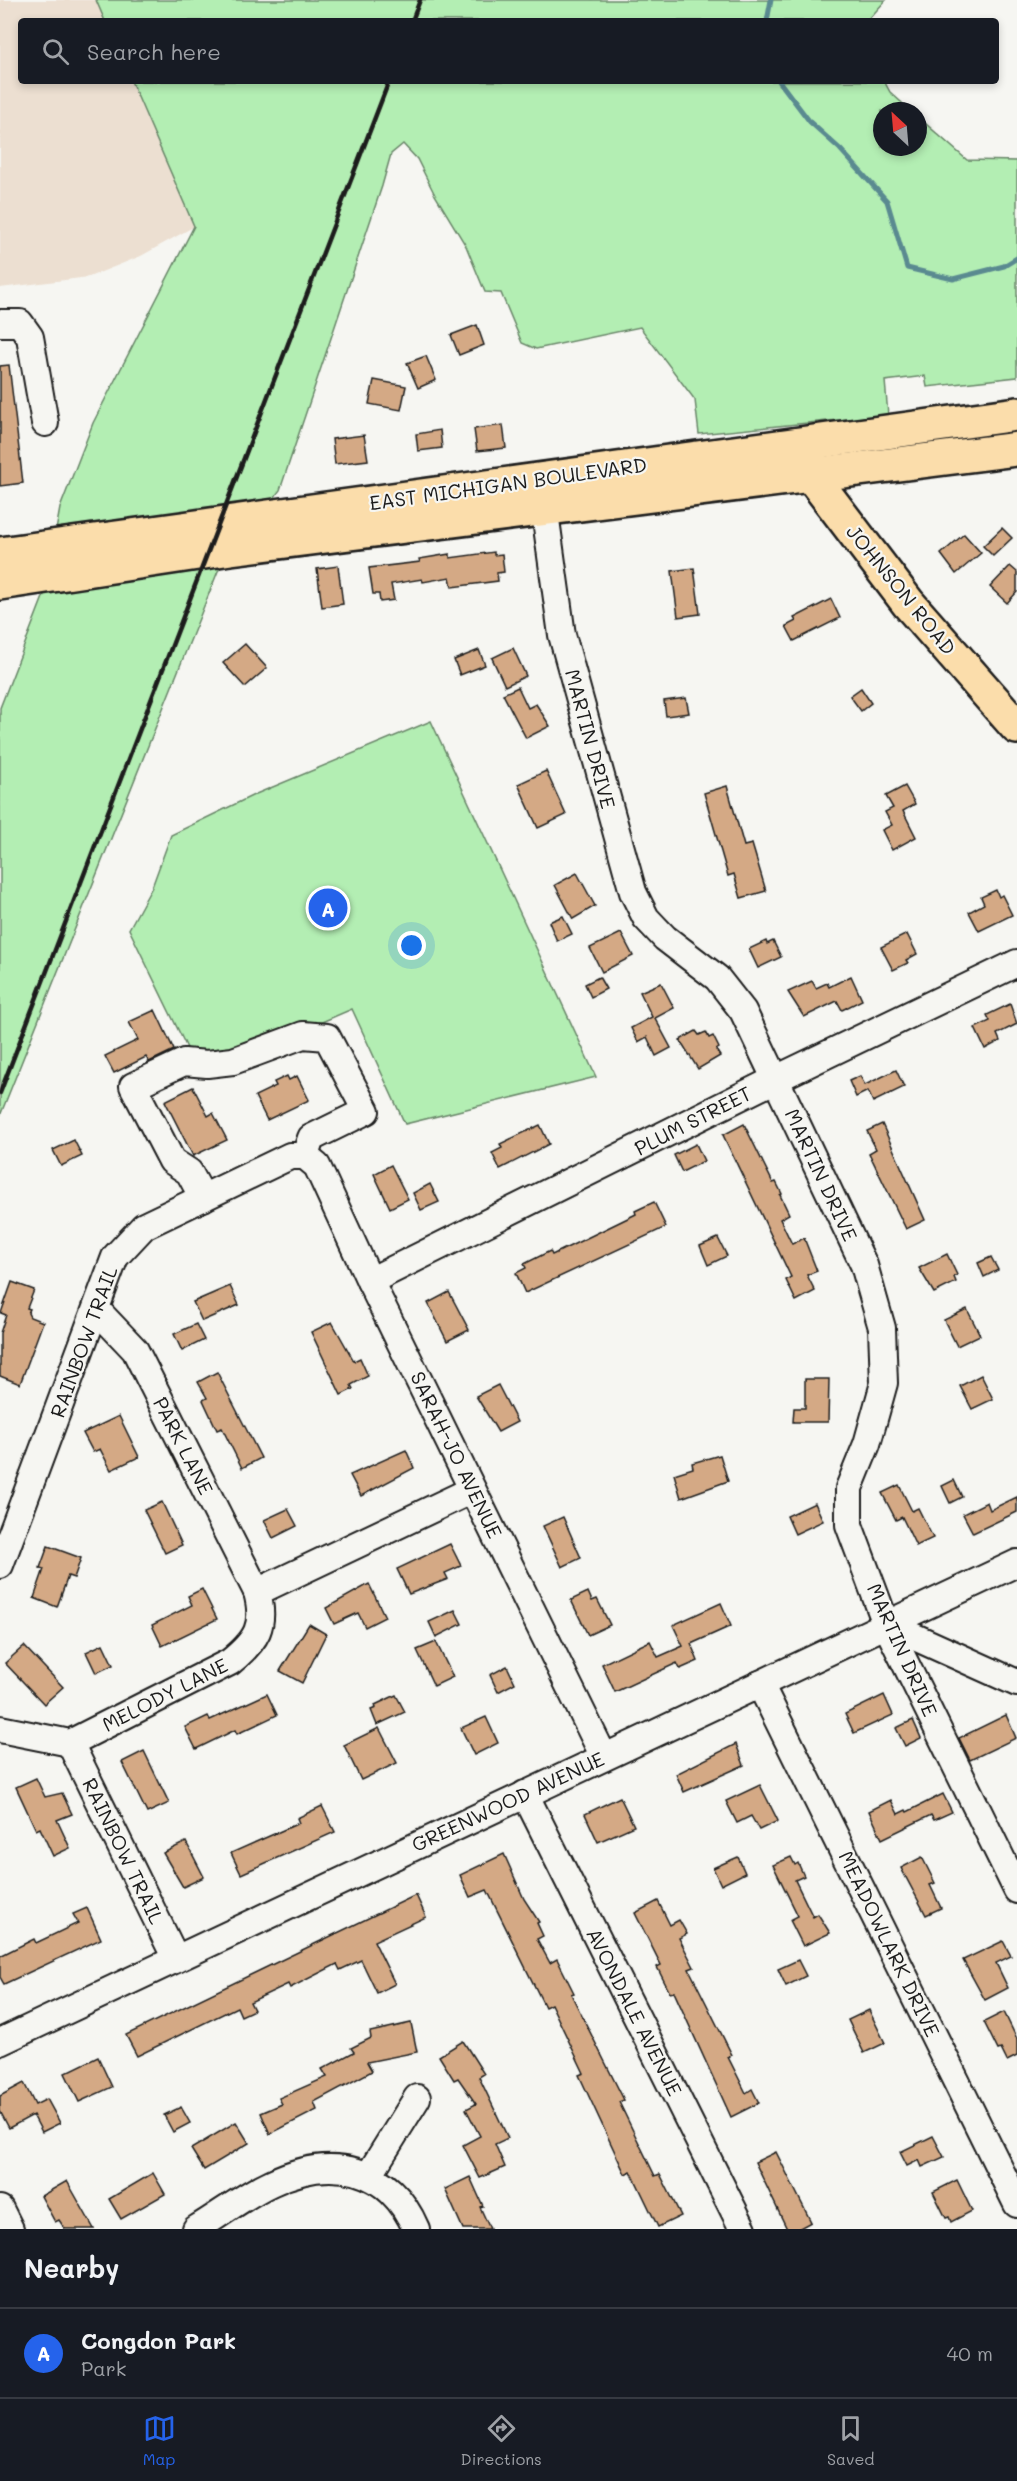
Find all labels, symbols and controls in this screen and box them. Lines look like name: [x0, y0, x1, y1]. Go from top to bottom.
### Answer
search box: [18, 18, 999, 84]
icon: search: [39, 35, 72, 68]
text: Search here: [87, 37, 221, 66]
north arrow: [873, 102, 927, 156]
street label: EAST MICHIGAN BOULEVARD: [368, 451, 648, 515]
street label: JOHNSON ROAD: [841, 519, 962, 660]
street label: MARTIN DRIVE: [560, 666, 622, 811]
pin: A: [308, 886, 348, 930]
your location: [397, 931, 426, 960]
street label: PLUM STREET: [630, 1080, 755, 1161]
street label: MARTIN DRIVE: [780, 1104, 864, 1245]
street label: RAINBOW TRAIL: [44, 1262, 123, 1421]
street label: SARAH-JO AVENUE: [405, 1367, 509, 1542]
street label: PARK LANE: [148, 1392, 220, 1499]
street label: MARTIN DRIVE: [862, 1579, 944, 1720]
street label: MELODY LANE: [97, 1651, 232, 1737]
street label: GREENWOOD AVENUE: [407, 1745, 608, 1857]
street label: RAINBOW TRAIL: [77, 1773, 171, 1928]
street label: MEADOWLARK DRIVE: [834, 1846, 946, 2041]
street label: AVONDALE AVENUE: [581, 1923, 688, 2100]
text: Nearby: [24, 2251, 119, 2285]
text: Congdon Park: [81, 2326, 236, 2355]
text: A: [37, 2340, 50, 2366]
text: 40 m: [947, 2340, 993, 2366]
text: Park: [81, 2355, 126, 2381]
tab: Map: [143, 2412, 176, 2469]
tab: Directions: [461, 2412, 542, 2469]
tab: Saved: [827, 2412, 874, 2469]

